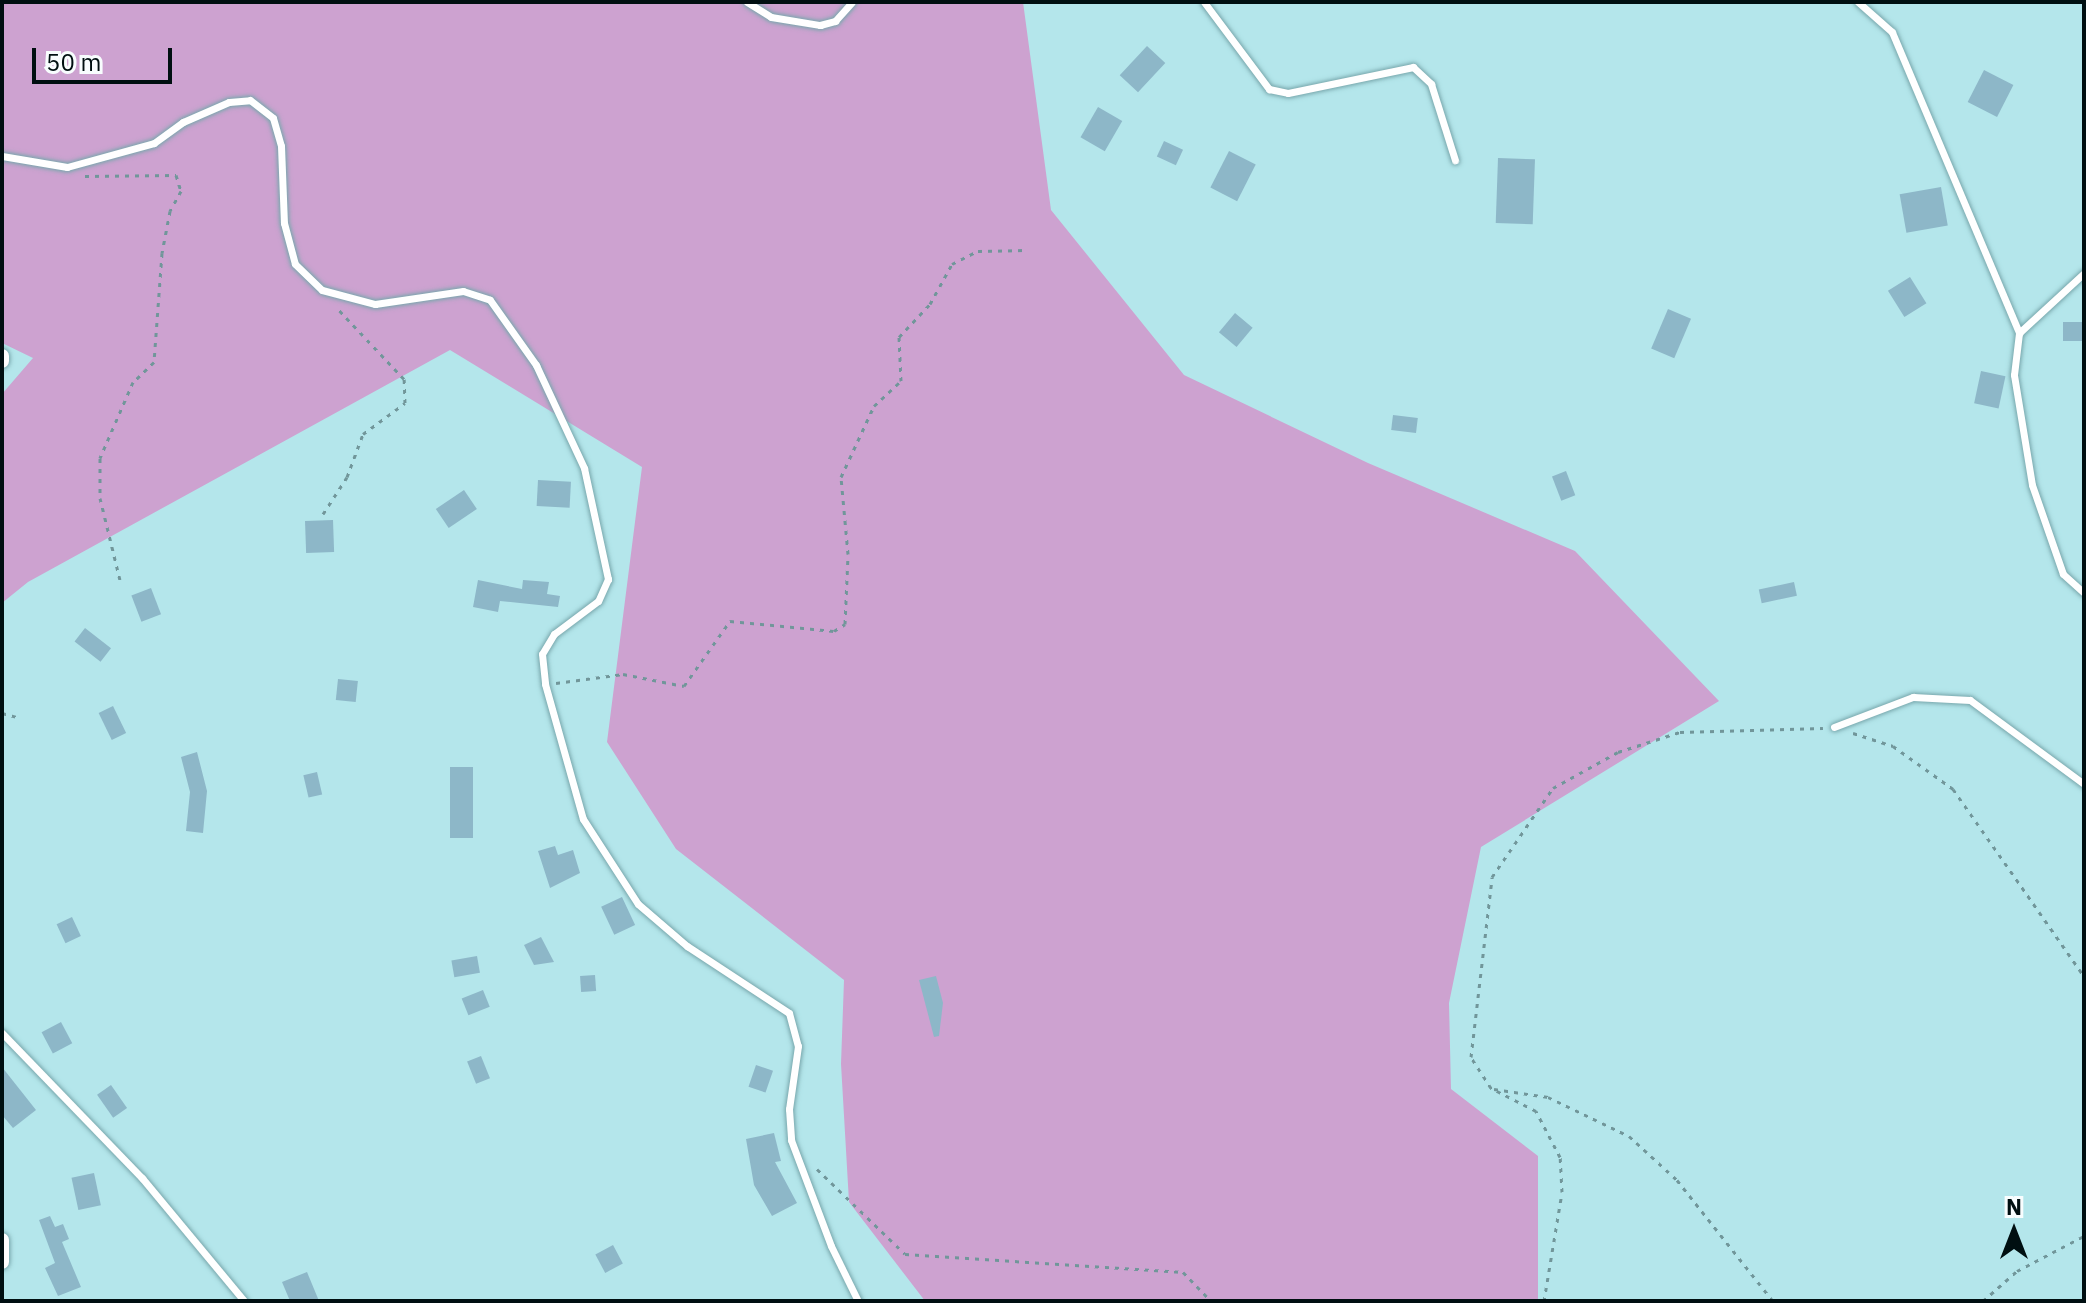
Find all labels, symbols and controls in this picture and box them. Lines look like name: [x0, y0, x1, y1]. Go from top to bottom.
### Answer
scale bar: [36, 32, 176, 82]
text: 50 m: [46, 46, 101, 78]
north arrow: [1974, 1191, 2054, 1271]
text: N: [2006, 1192, 2022, 1221]

